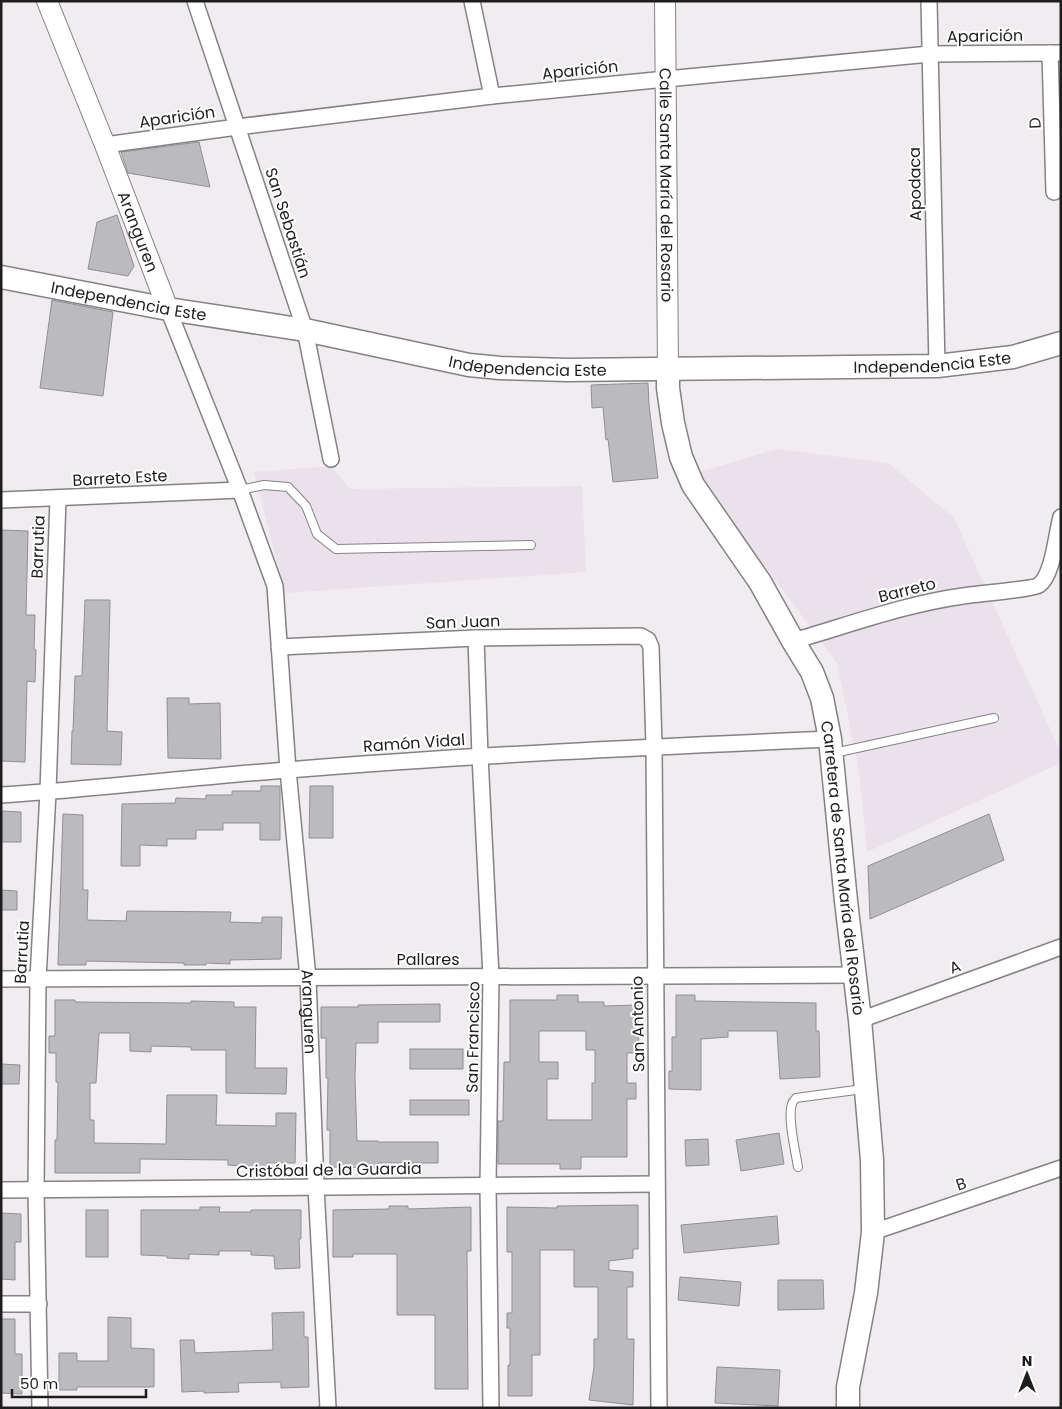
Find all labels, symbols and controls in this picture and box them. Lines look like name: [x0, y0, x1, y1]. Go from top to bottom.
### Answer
street label: Aparición: [947, 24, 1023, 48]
street label: Aparición: [541, 55, 619, 85]
street label: Calle Santa María del Rosario: [654, 68, 679, 302]
street label: Aparición: [138, 100, 216, 134]
street label: D: [1023, 117, 1047, 129]
street label: Apodaca: [903, 147, 927, 221]
street label: San Sebastián: [259, 165, 317, 281]
street label: Aranguren: [112, 188, 164, 275]
street label: Independencia Este: [49, 275, 208, 326]
street label: Independencia Este: [853, 346, 1012, 378]
street label: Independencia Este: [447, 350, 607, 382]
street label: Barreto Este: [72, 464, 168, 492]
street label: Barrutia: [25, 515, 51, 579]
street label: Barreto: [876, 572, 938, 608]
street label: San Juan: [425, 609, 501, 635]
street label: Carretera de Santa María del Rosario: [815, 719, 871, 1017]
street label: Ramón Vidal: [362, 728, 466, 758]
street label: Barrutia: [9, 920, 35, 984]
street label: Pallares: [396, 948, 460, 971]
street label: A: [946, 954, 964, 980]
street label: Aranguren: [296, 968, 322, 1055]
street label: San Antonio: [626, 976, 650, 1072]
street label: San Francisco: [461, 981, 485, 1093]
street label: Cristóbal de la Guardia: [236, 1157, 422, 1183]
street label: B: [953, 1171, 970, 1196]
north arrow: [1002, 1349, 1052, 1399]
text: N: [1022, 1351, 1032, 1371]
scale bar: [12, 1366, 146, 1398]
text: 50 m: [20, 1373, 58, 1394]

